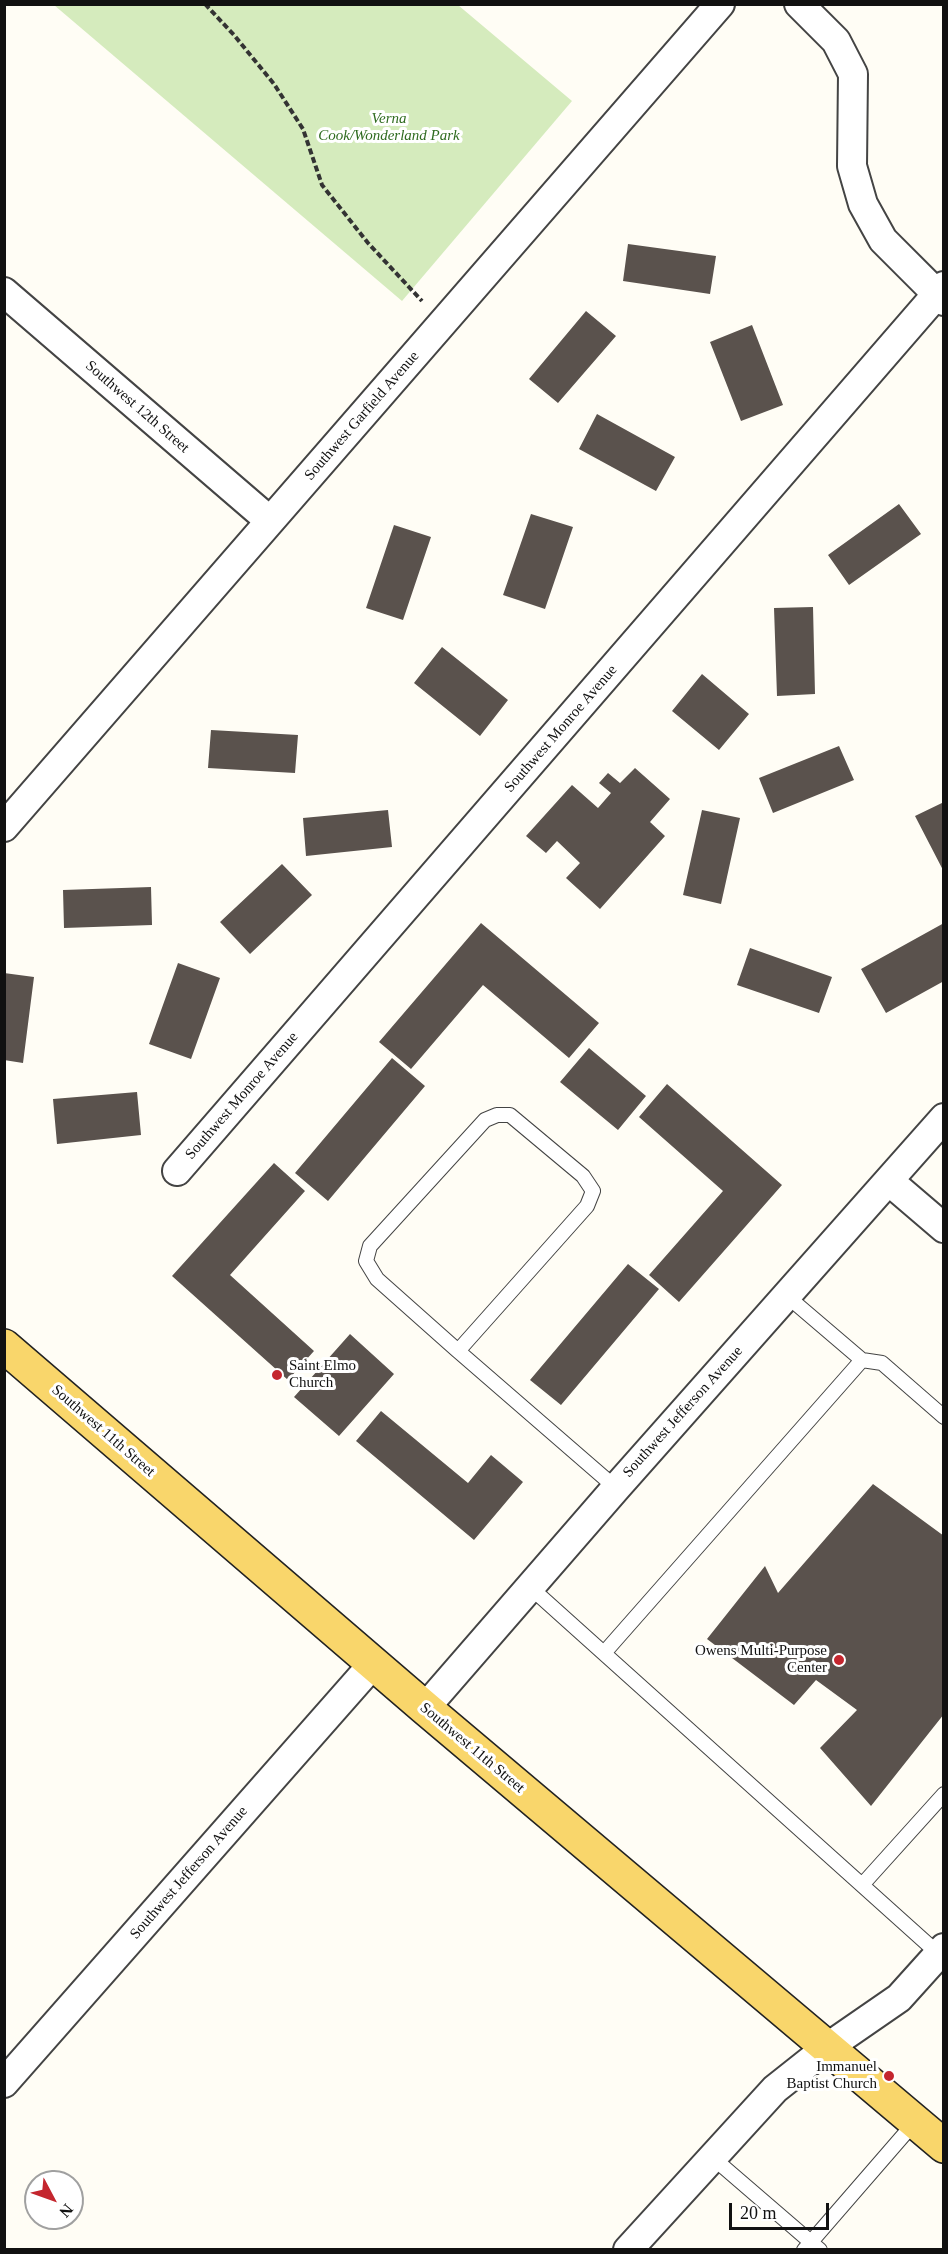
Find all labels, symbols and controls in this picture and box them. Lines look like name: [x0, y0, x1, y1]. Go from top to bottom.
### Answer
park label: Verna Cook/Wonderland Park: [318, 110, 460, 145]
street label: Southwest Garfield Avenue: [301, 348, 423, 484]
street label: Southwest 12th Street: [81, 357, 193, 457]
street label: Southwest Monroe Avenue: [501, 662, 621, 796]
street label: Southwest Monroe Avenue: [182, 1029, 302, 1163]
street label: Southwest Jefferson Avenue: [619, 1343, 747, 1481]
place label: Saint Elmo Church: [289, 1357, 356, 1392]
marker: Saint Elmo Church: [270, 1368, 284, 1382]
street label: Southwest 11th Street: [48, 1381, 158, 1481]
place label: Owens Multi-Purpose Center: [695, 1642, 827, 1677]
marker: Owens Multi-Purpose Center: [832, 1653, 846, 1667]
street label: Southwest 11th Street: [416, 1699, 528, 1797]
street label: Southwest Jefferson Avenue: [126, 1803, 252, 1943]
place label: Immanuel Baptist Church: [787, 2058, 877, 2093]
marker: Immanuel Baptist Church: [882, 2069, 896, 2083]
north arrow: [24, 2170, 84, 2230]
scale bar: [732, 2191, 832, 2229]
text: N: [56, 2201, 77, 2221]
text: 20 m: [740, 2203, 777, 2223]

